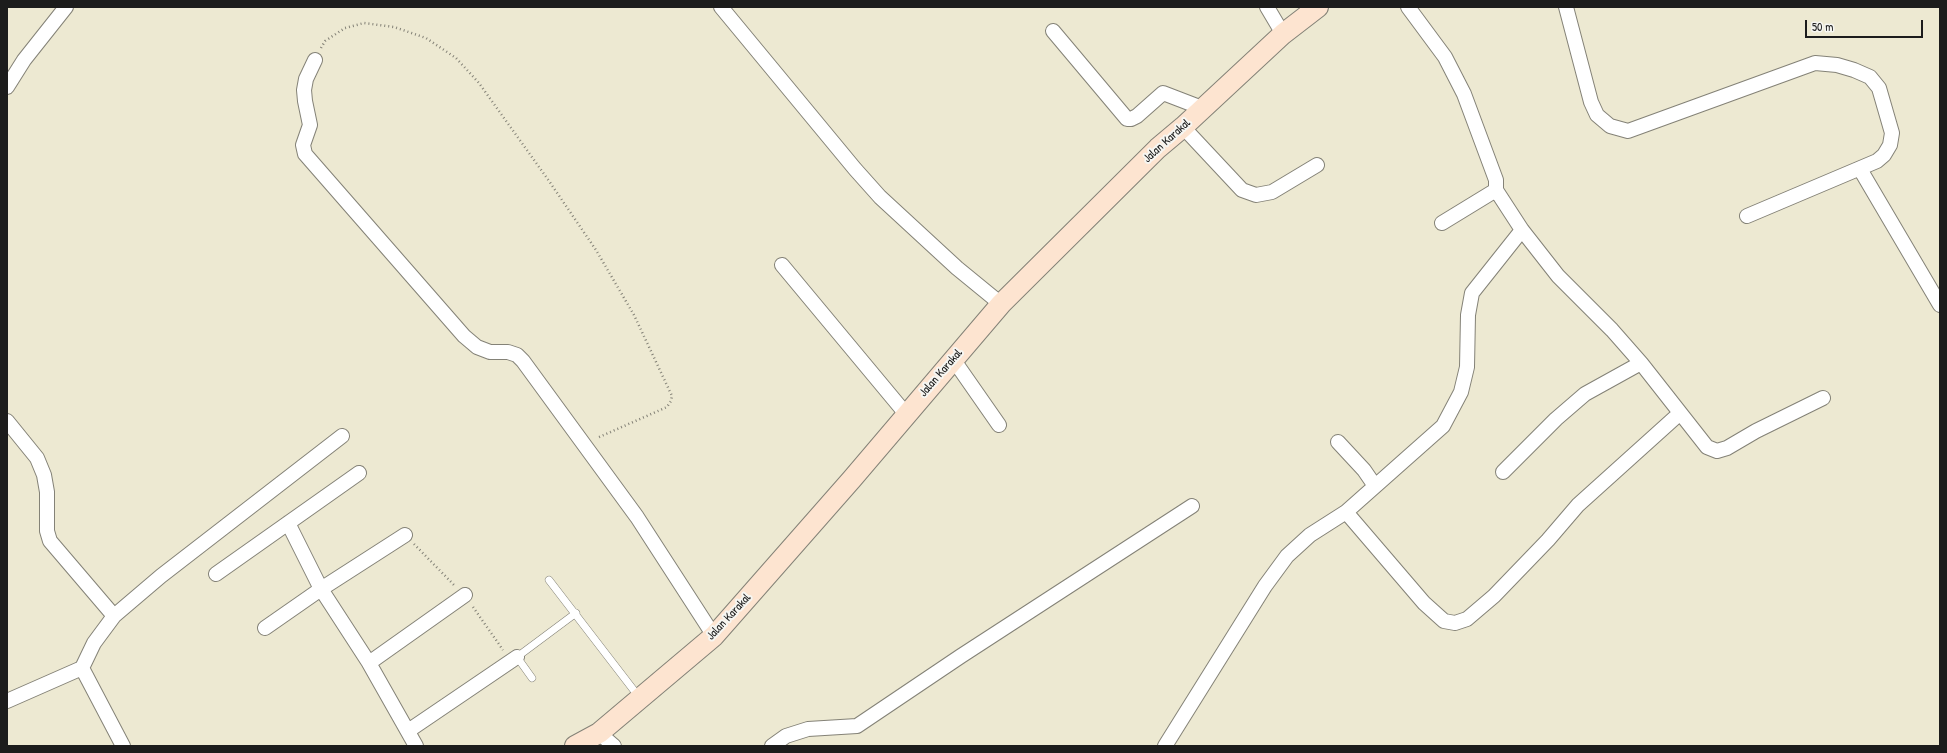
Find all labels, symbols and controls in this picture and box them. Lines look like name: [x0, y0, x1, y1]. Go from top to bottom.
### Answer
scale bar: [1807, 12, 1925, 38]
text: 50 m: [1812, 18, 1833, 35]
street label: Jalan Karakal: [1140, 116, 1194, 166]
street label: Jalan Karakal: [916, 346, 966, 400]
street label: Jalan Karakal: [704, 591, 754, 643]

